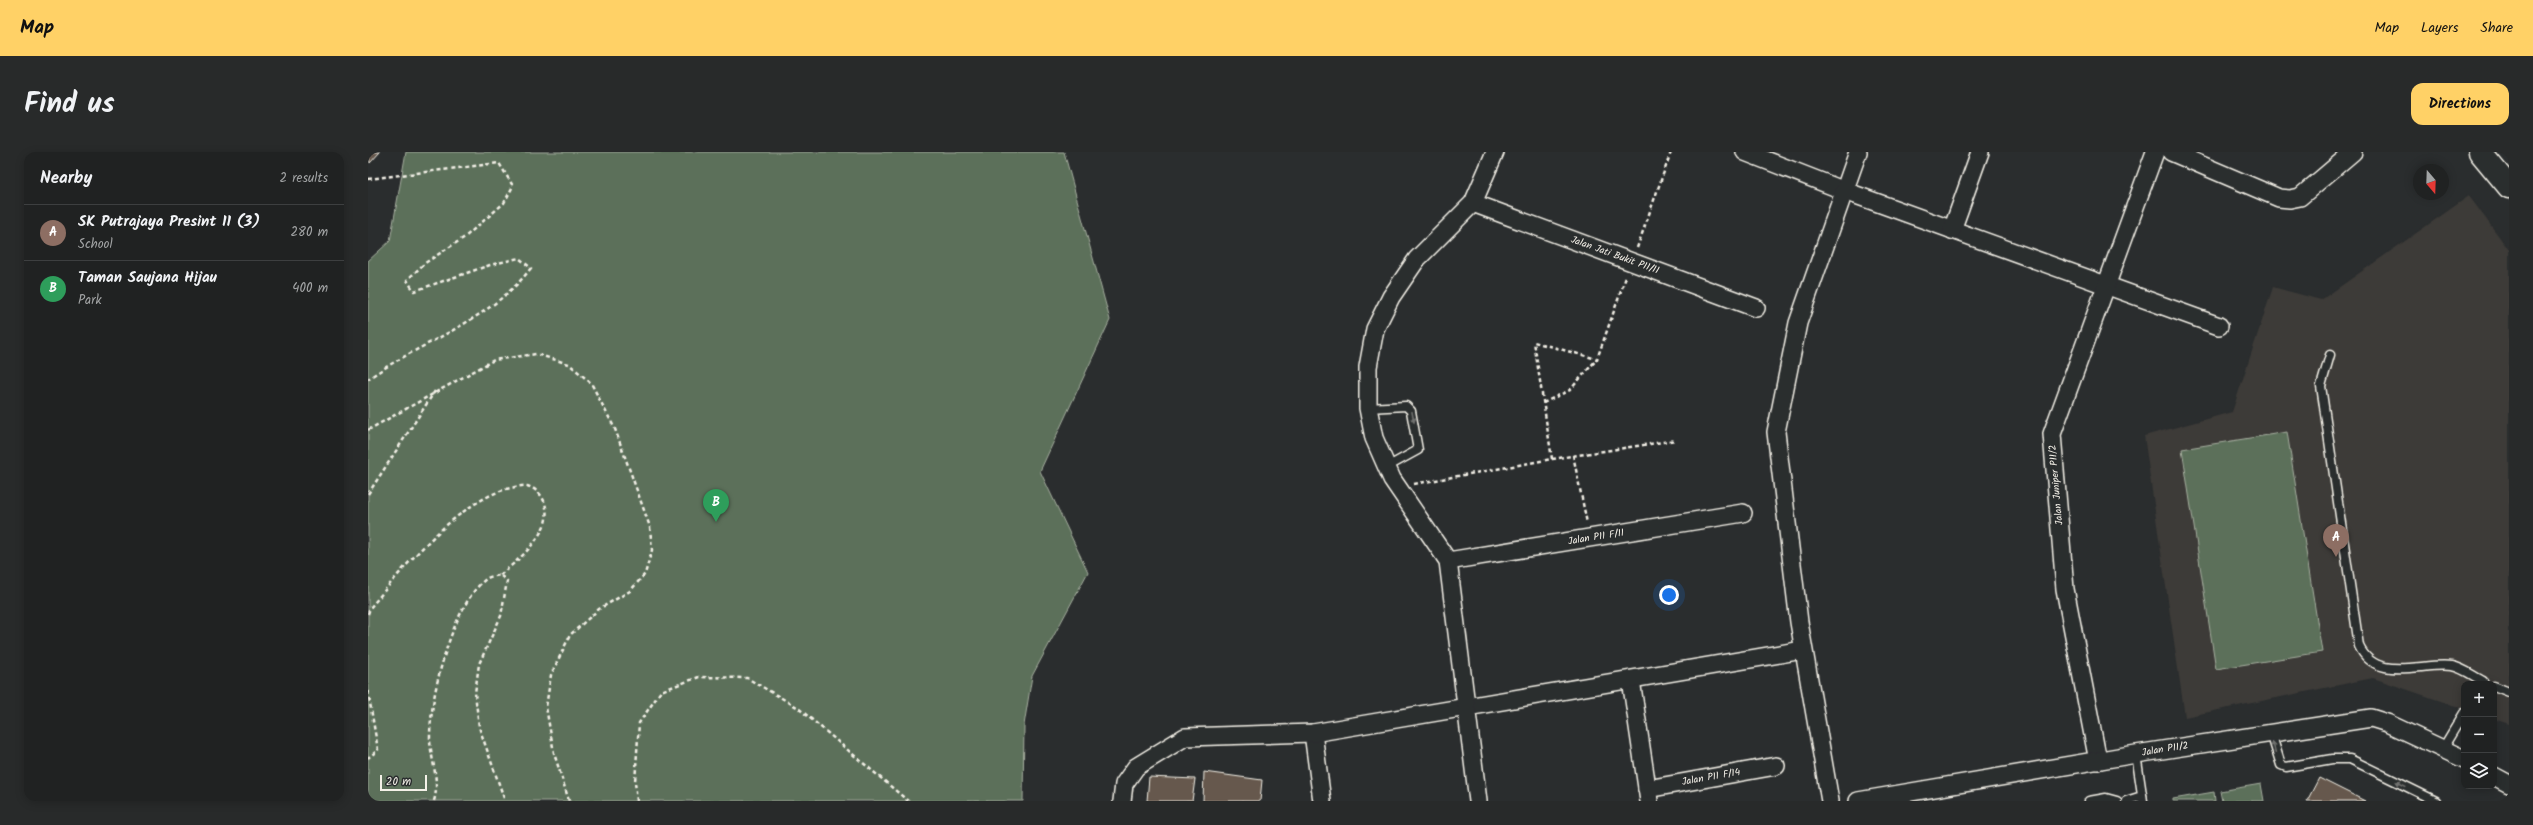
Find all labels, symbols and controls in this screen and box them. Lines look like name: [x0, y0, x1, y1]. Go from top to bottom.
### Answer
text: Map: [20, 13, 54, 43]
text: Map: [2375, 17, 2399, 39]
text: Layers: [2421, 17, 2459, 39]
text: Share: [2481, 17, 2513, 39]
text: Find us: [24, 82, 115, 127]
button: Directions: [2411, 83, 2509, 125]
north arrow: [2413, 164, 2449, 200]
text: Nearby: [40, 165, 92, 192]
text: 2 results: [280, 168, 328, 189]
text: SK Putrajaya Presint 11 (3): [78, 210, 260, 234]
text: A: [49, 222, 57, 243]
text: 280 m: [291, 222, 328, 243]
street label: Jalan Jati Bukit P11/11: [1569, 232, 1661, 278]
text: School: [78, 234, 113, 255]
text: Taman Saujana Hijau: [78, 266, 217, 290]
text: B: [49, 278, 57, 299]
text: 400 m: [292, 278, 328, 299]
text: Park: [78, 290, 102, 311]
one-way arrow: [1410, 411, 1416, 424]
street label: Jalan Juniper P11/2: [2044, 444, 2067, 526]
pin: B: [703, 489, 729, 522]
pin: A: [2323, 524, 2349, 557]
street label: Jalan P11 F/11: [1567, 525, 1625, 549]
your location: [1659, 585, 1679, 605]
map controls: [2461, 681, 2497, 789]
button: +: [2461, 681, 2497, 717]
button: −: [2461, 717, 2497, 753]
street label: Jalan P11/2: [2141, 737, 2190, 761]
one-way arrow: [2271, 741, 2277, 753]
button: layers: [2461, 753, 2497, 789]
street label: Jalan P11 F/14: [1681, 764, 1742, 790]
scale bar: [380, 773, 427, 792]
text: 20 m: [386, 773, 411, 791]
one-way arrow: [2395, 781, 2407, 787]

